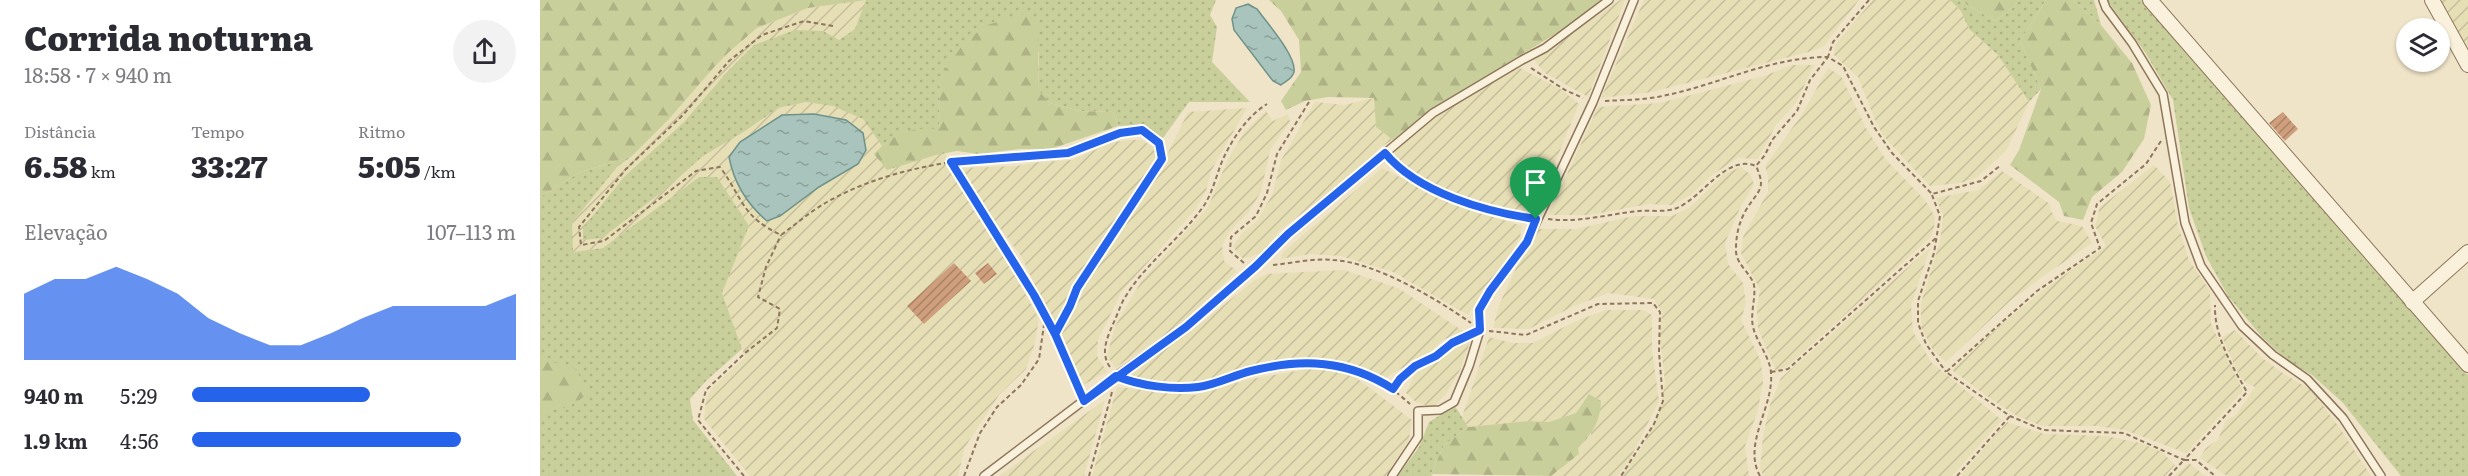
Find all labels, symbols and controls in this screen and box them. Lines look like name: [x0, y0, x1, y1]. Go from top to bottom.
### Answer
text: Corrida noturna: [24, 12, 313, 61]
map controls: [2396, 18, 2450, 72]
button: layers: [2396, 18, 2450, 72]
button: share: [453, 20, 516, 83]
text: 18:58 · 7 × 940 m: [24, 59, 172, 89]
text: Distância: [24, 119, 96, 143]
text: Tempo: [191, 119, 244, 143]
text: Ritmo: [358, 119, 405, 143]
text: 6.58: [24, 143, 87, 187]
text: 33:27: [191, 143, 268, 187]
text: 5:05: [358, 143, 421, 187]
pin: [1510, 157, 1561, 219]
text: km: [87, 159, 116, 183]
text: /km: [421, 159, 456, 183]
icon: arrive: [1519, 166, 1552, 199]
text: Elevação: [24, 216, 108, 246]
text: 107–113 m: [427, 216, 516, 246]
text: 940 m: [24, 380, 84, 410]
text: 5:29: [120, 380, 157, 410]
text: 1.9 km: [24, 425, 88, 455]
text: 4:56: [120, 425, 159, 455]

